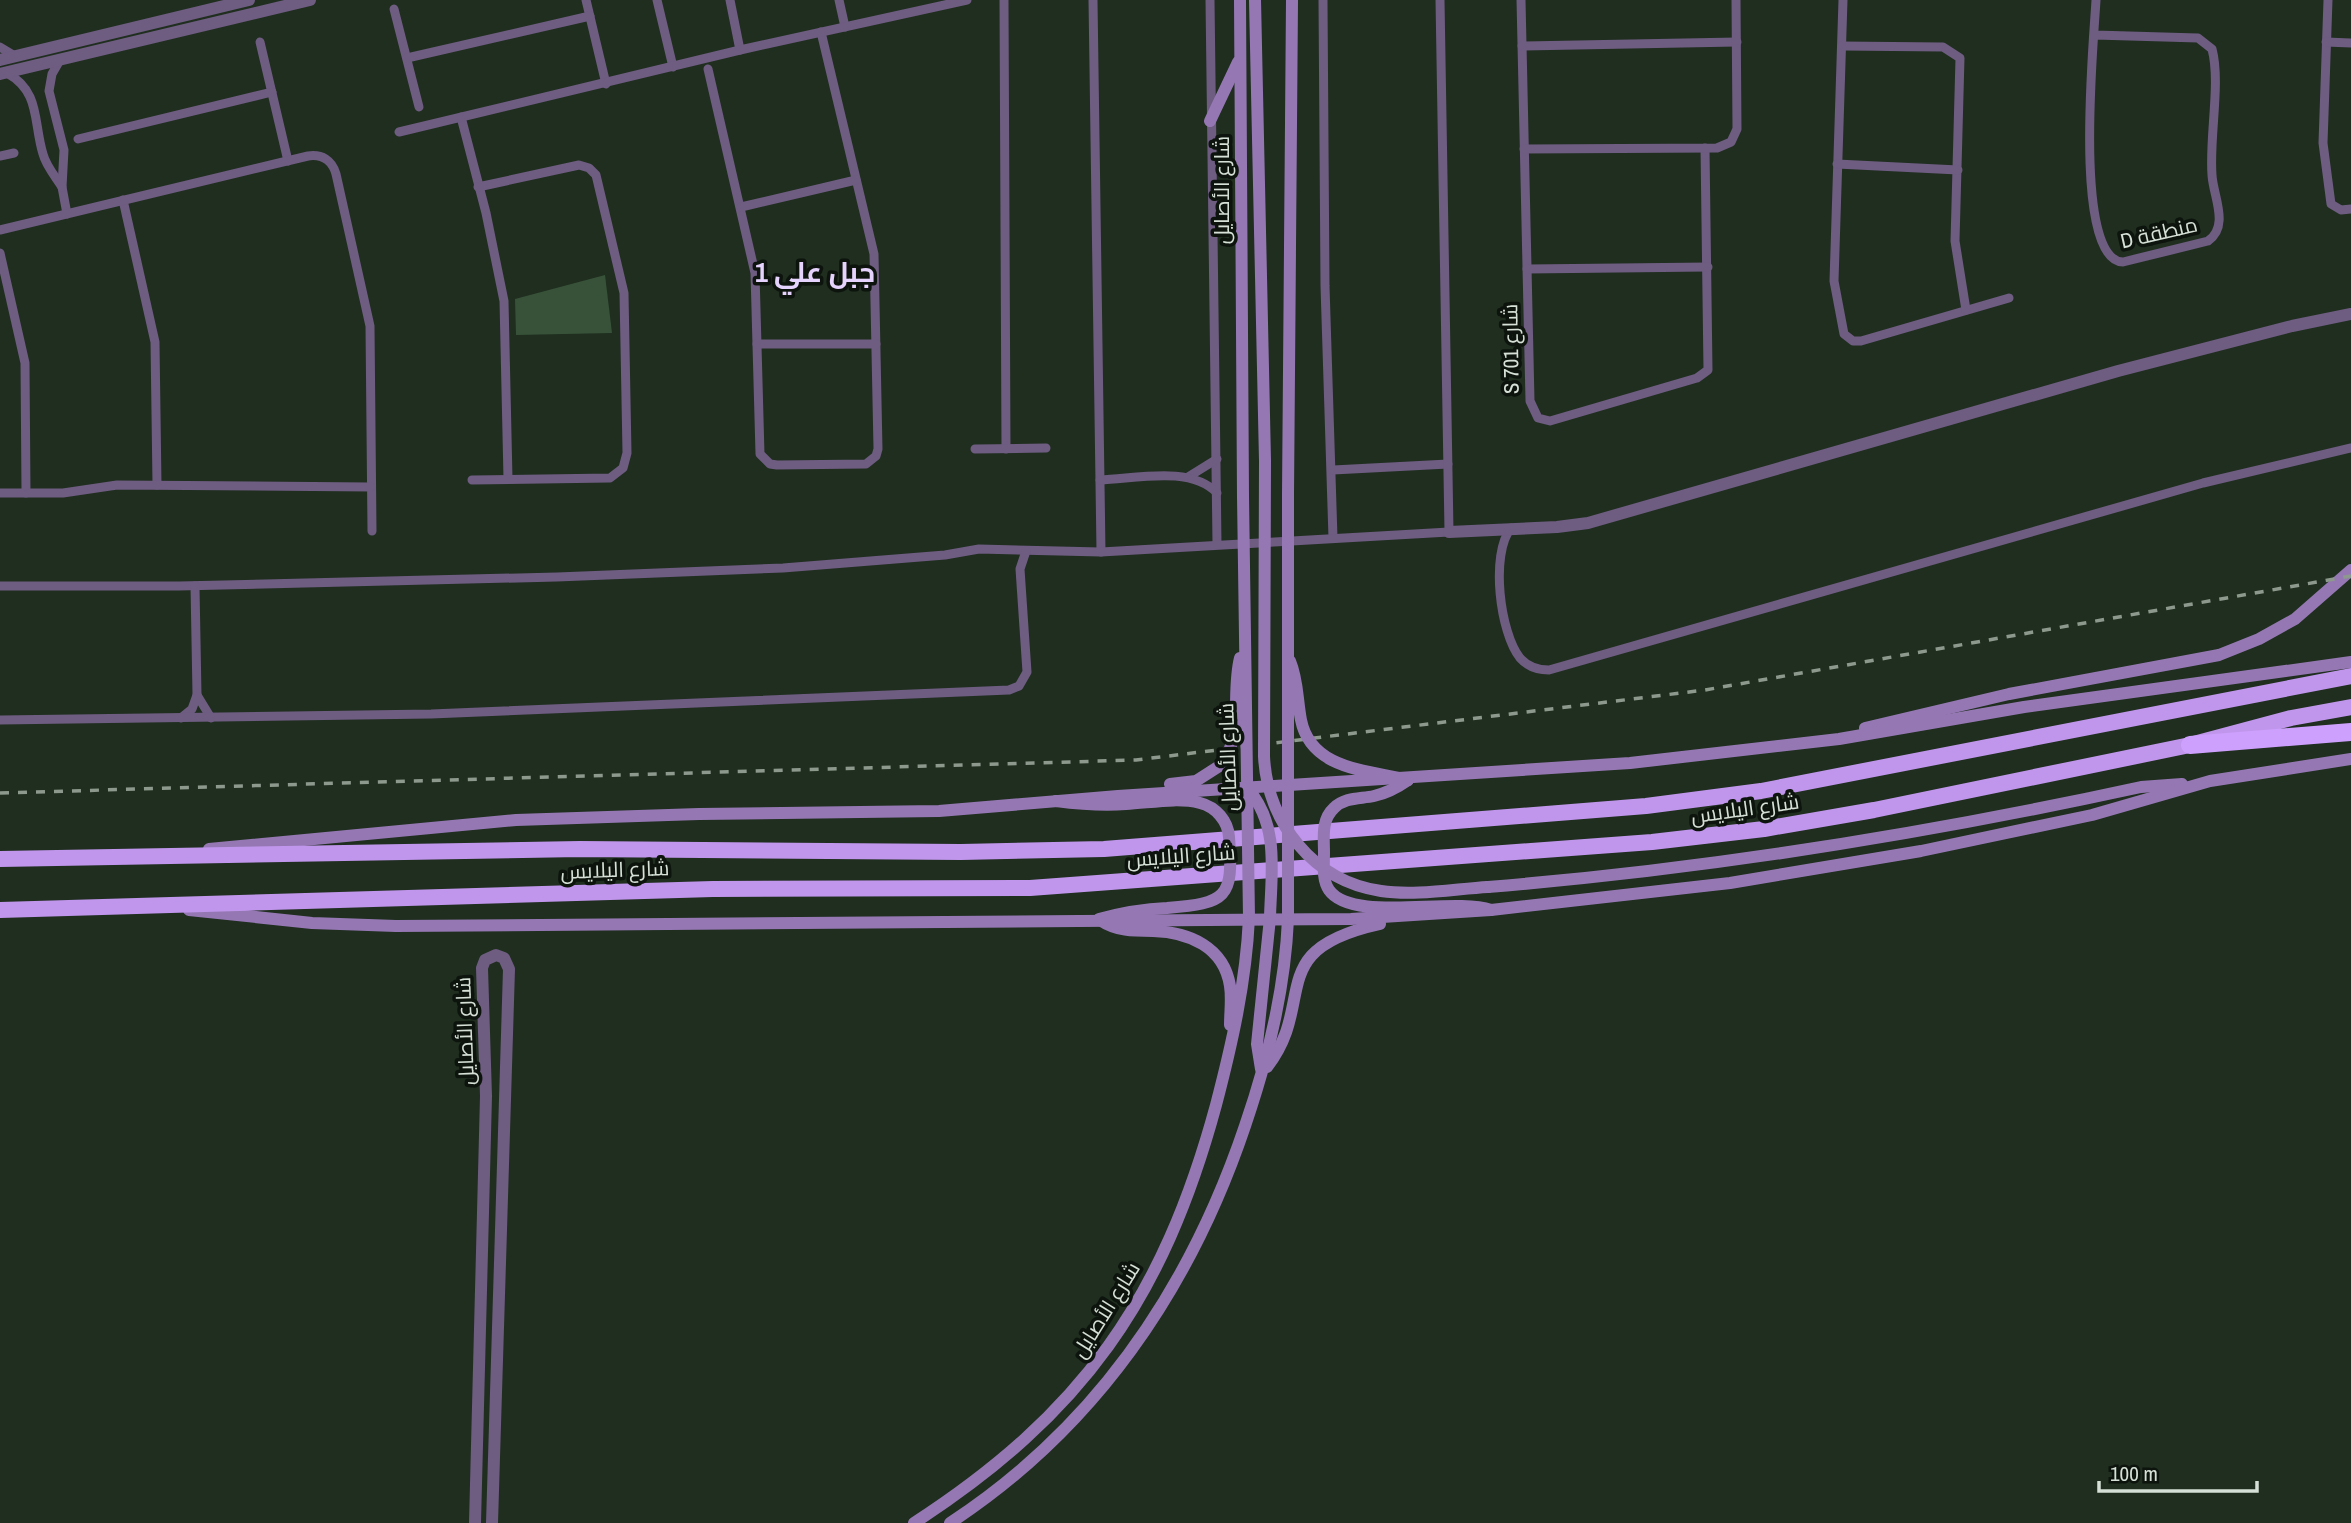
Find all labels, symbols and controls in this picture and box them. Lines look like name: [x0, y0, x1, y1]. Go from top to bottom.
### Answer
street label: شارع الأصايل: [1207, 136, 1236, 244]
street label: D منطقة: [2118, 210, 2200, 255]
district label: جبل علي 1: [755, 253, 875, 295]
street label: S 701 شارع: [1495, 304, 1526, 394]
street label: شارع الأصايل: [1211, 702, 1244, 812]
street label: شارع اليلايس: [1689, 787, 1801, 830]
street label: شارع اليلايس: [1126, 837, 1236, 874]
street label: شارع اليلايس: [560, 853, 670, 886]
street label: شارع الأصايل: [448, 976, 481, 1086]
street label: شارع الأصايل: [1065, 1256, 1147, 1363]
scale bar: [2099, 1450, 2256, 1494]
text: 100 m: [2110, 1459, 2158, 1488]

